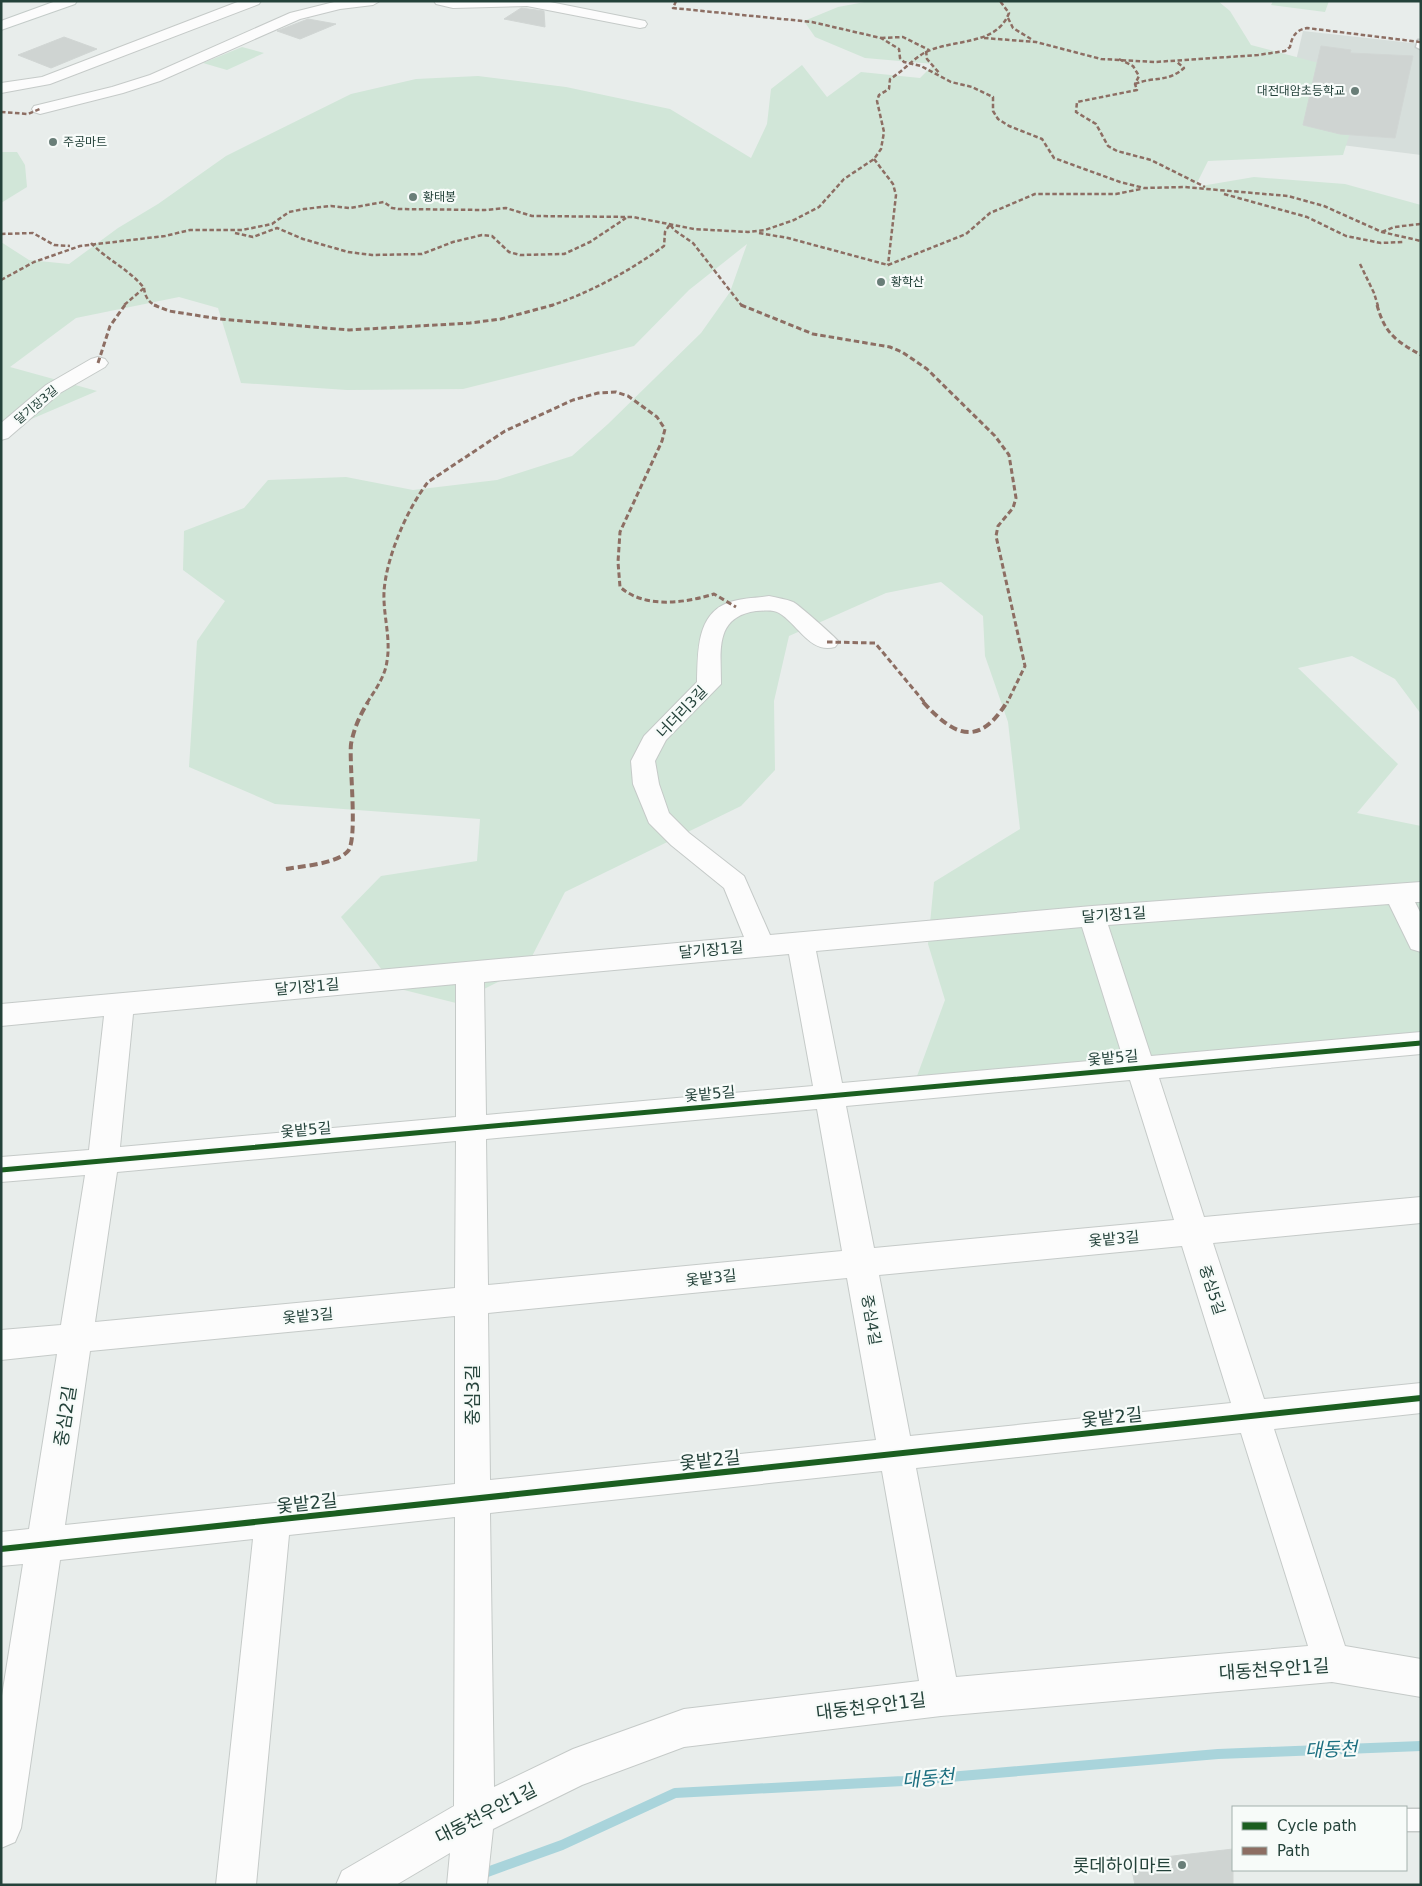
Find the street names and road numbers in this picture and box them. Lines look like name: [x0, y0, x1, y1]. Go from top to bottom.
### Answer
street label: 달기장3길: [12, 383, 60, 427]
street label: 너더리3길: [653, 682, 711, 742]
street label: 달기장1길: [1081, 904, 1147, 926]
street label: 달기장1길: [678, 938, 744, 962]
street label: 달기장1길: [274, 975, 340, 999]
street label: 옻밭5길: [1087, 1047, 1139, 1069]
street label: 옻밭5길: [684, 1083, 736, 1105]
street label: 옻밭5길: [280, 1119, 332, 1141]
street label: 옻밭3길: [1088, 1228, 1140, 1250]
street label: 중심5길: [1196, 1263, 1228, 1317]
street label: 옻밭3길: [685, 1266, 737, 1290]
street label: 중심4길: [858, 1293, 884, 1347]
street label: 옻밭3길: [282, 1305, 334, 1327]
street label: 중심3길: [462, 1364, 483, 1426]
street label: 중심2길: [50, 1384, 80, 1448]
street label: 옻밭2길: [1080, 1403, 1144, 1431]
street label: 옻밭2길: [678, 1446, 742, 1474]
street label: 옻밭2길: [275, 1489, 339, 1517]
street label: 대동천우안1길: [1218, 1655, 1330, 1683]
street label: 대동천우안1길: [815, 1689, 927, 1723]
street label: 대동천우안1길: [432, 1778, 540, 1848]

